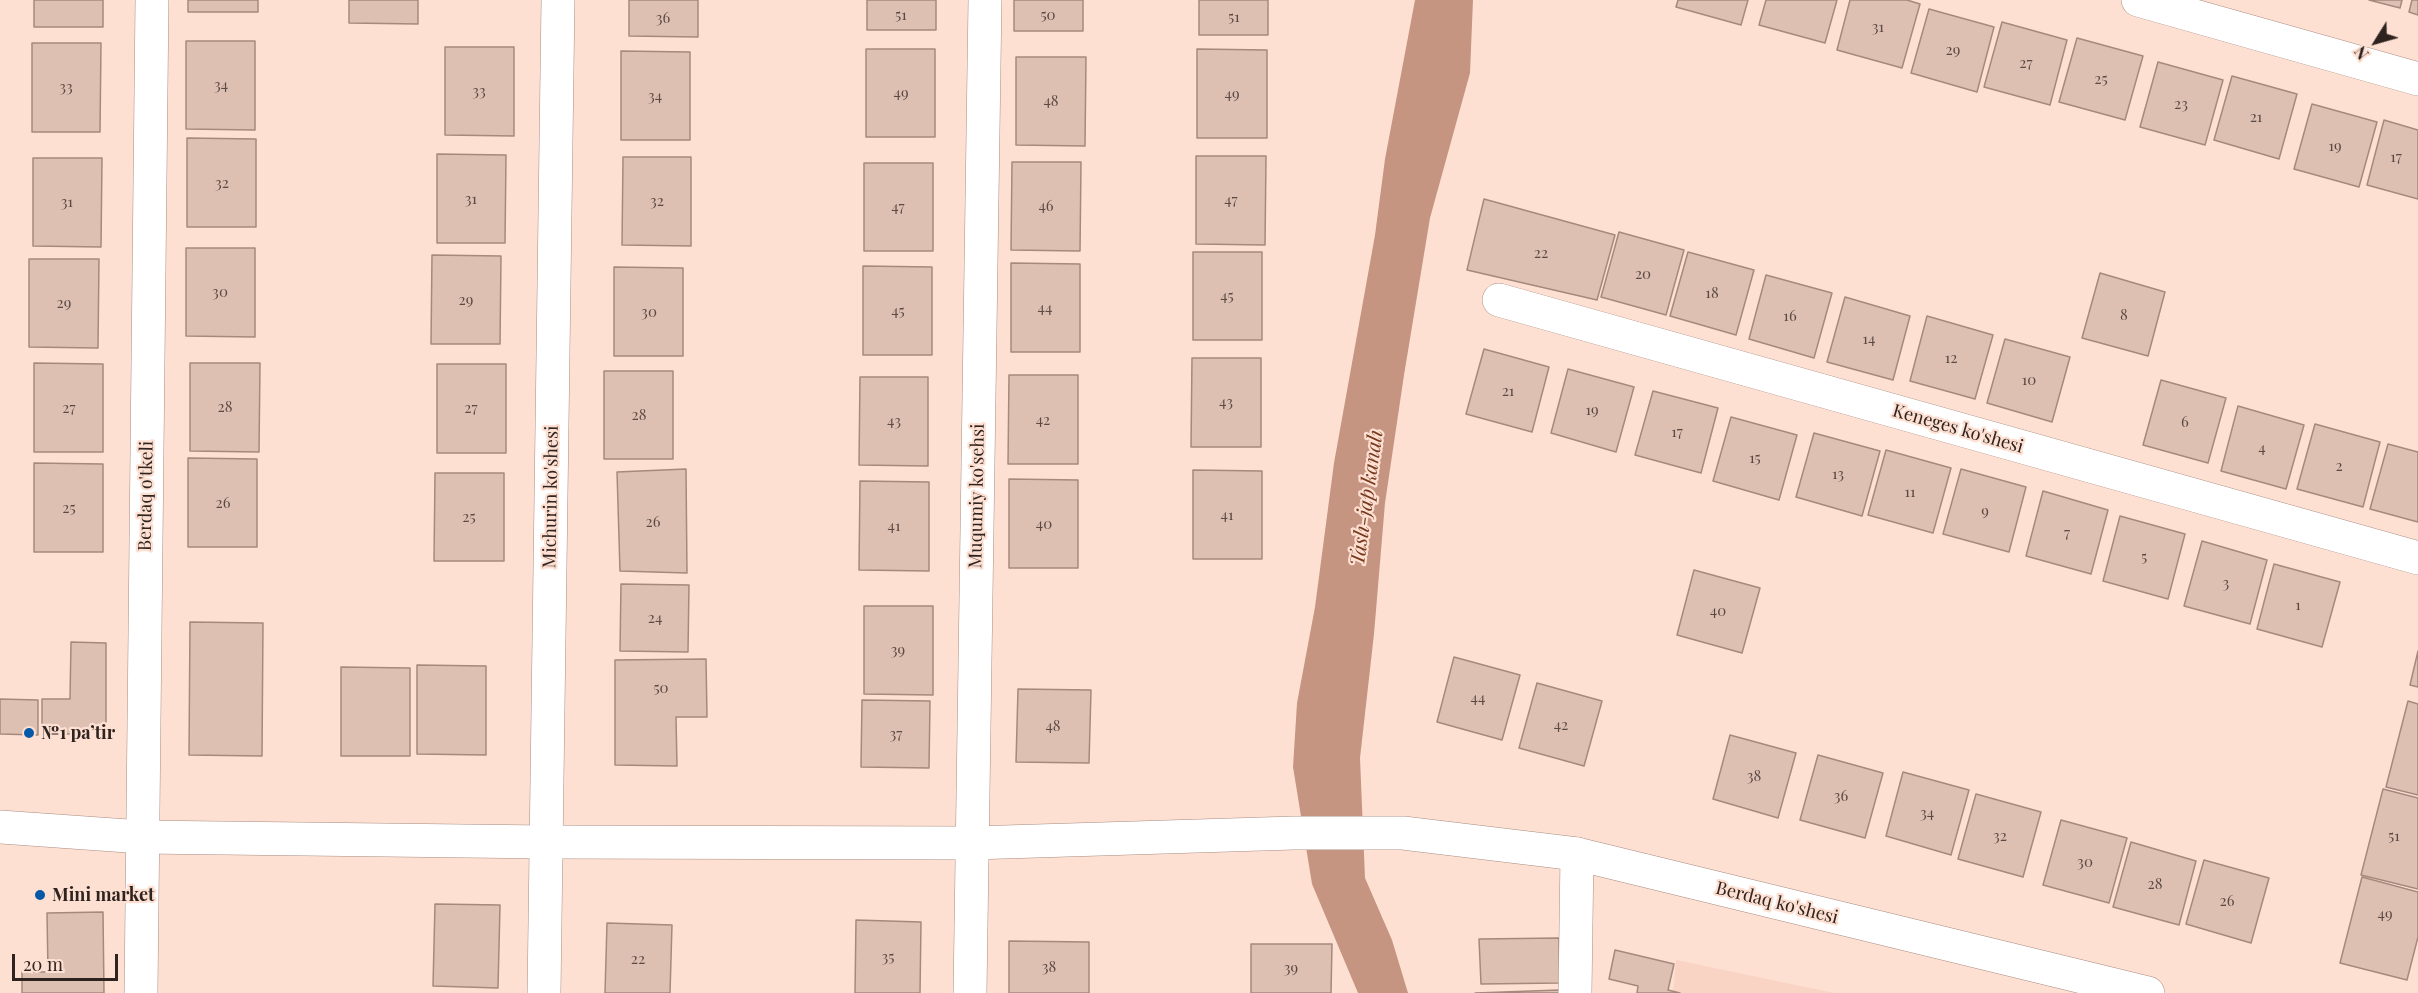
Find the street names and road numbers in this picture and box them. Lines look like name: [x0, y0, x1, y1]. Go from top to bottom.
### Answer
street label: Keneges ko'shesi: [1890, 400, 2026, 458]
street label: Muqumiy ko'sehsi: [965, 423, 989, 569]
street label: Michurin ko'shesi: [539, 425, 563, 569]
street label: Berdaq o'tkeli: [134, 441, 158, 551]
street label: Berdaq ko'shesi: [1714, 877, 1840, 929]

